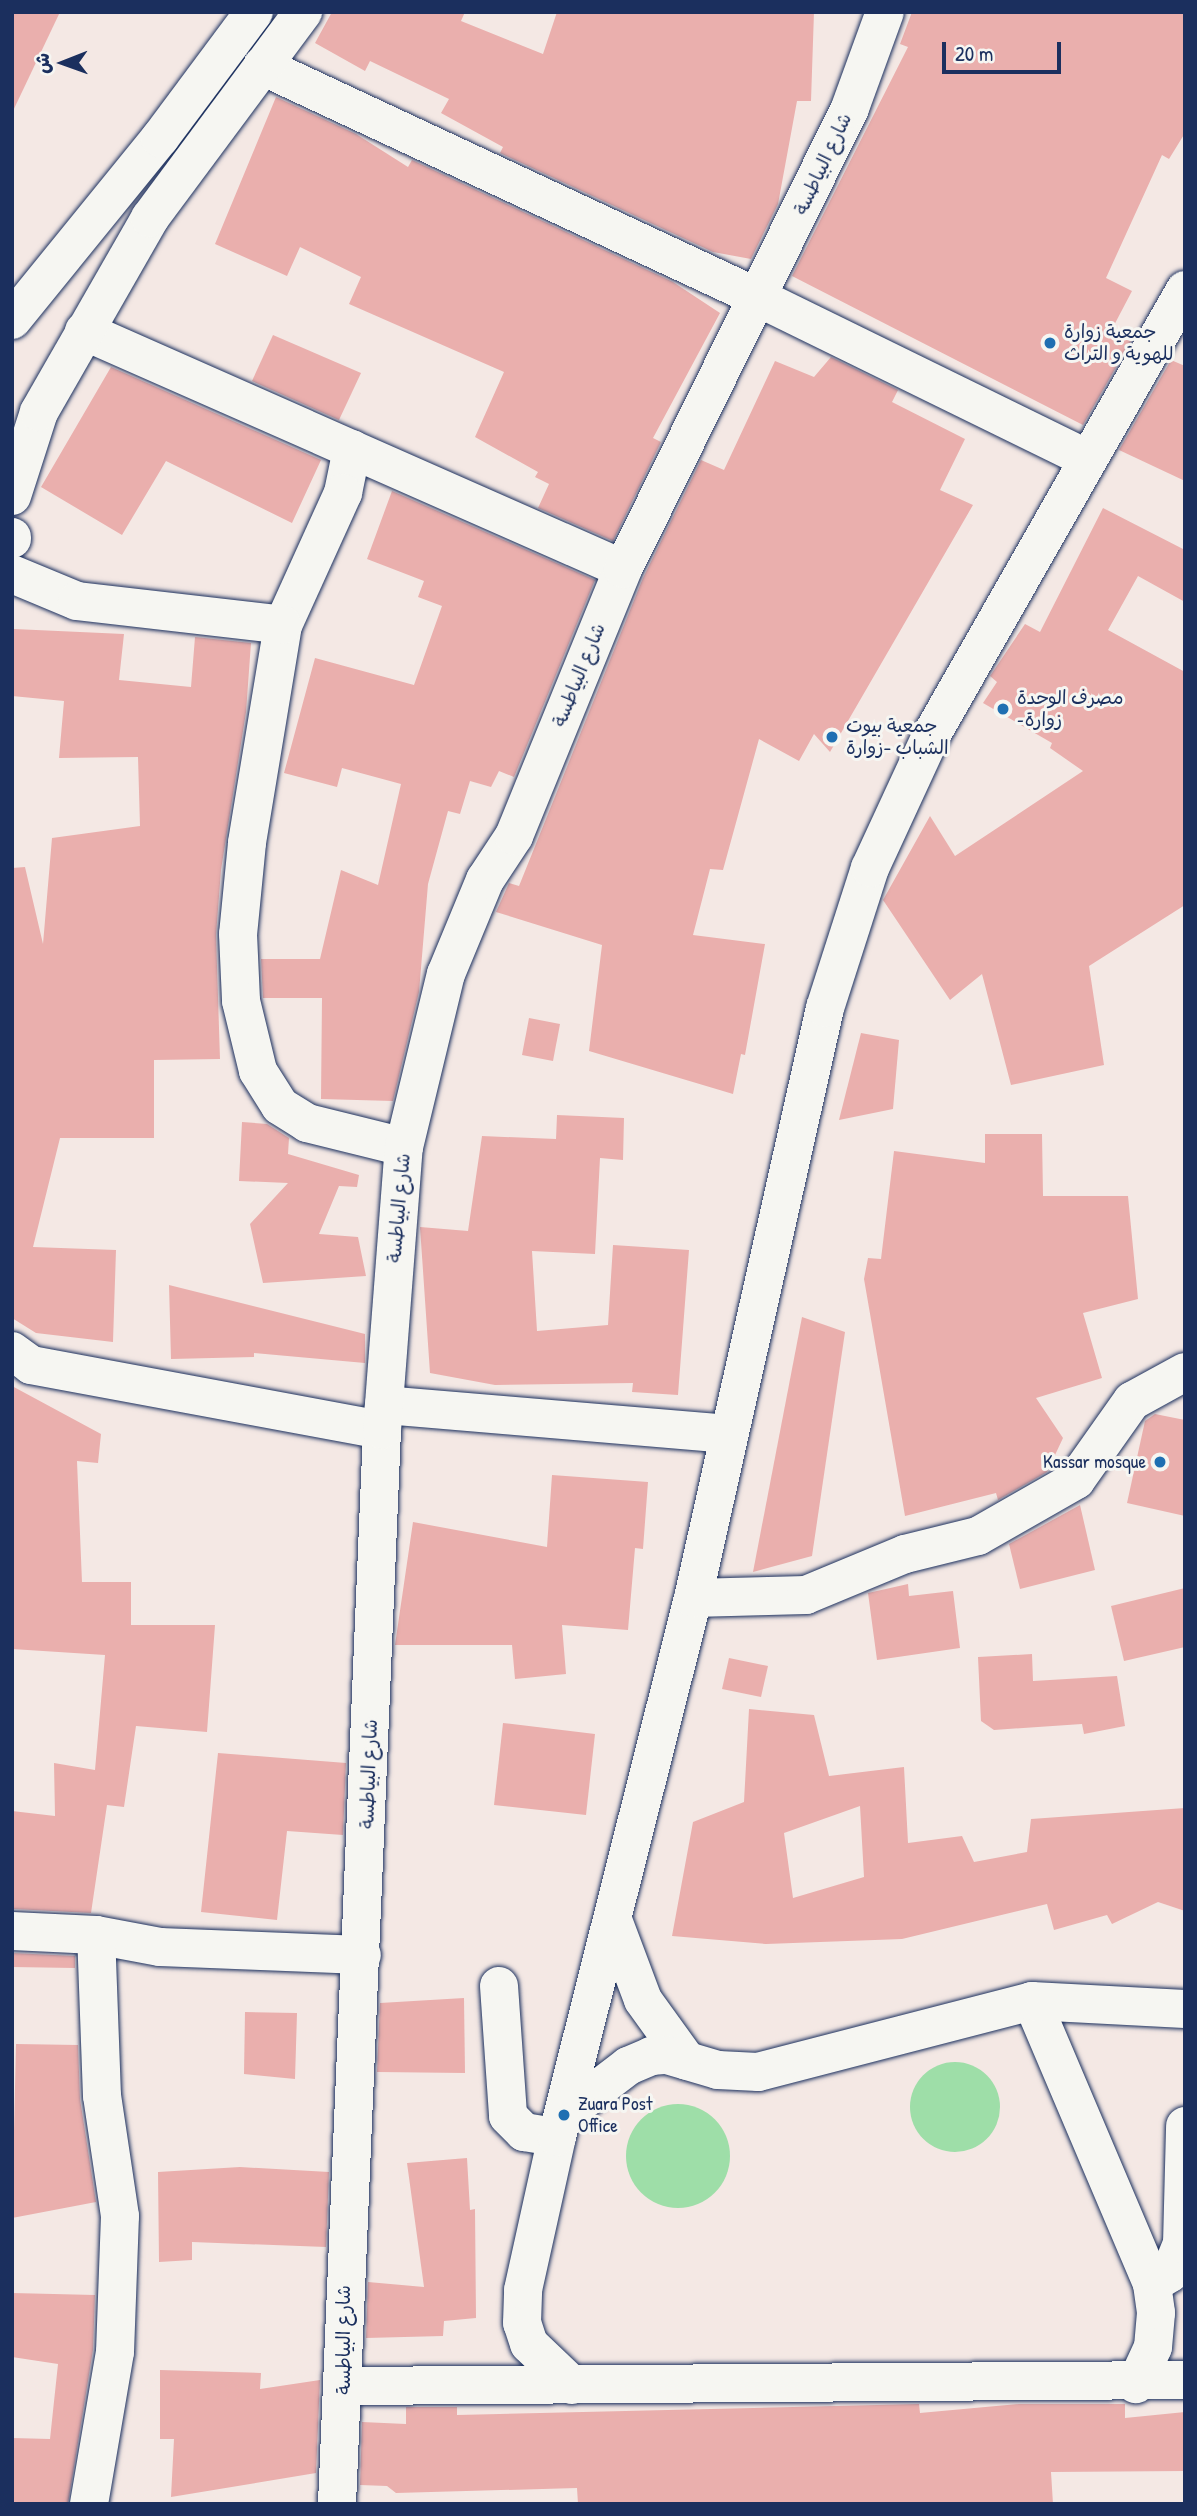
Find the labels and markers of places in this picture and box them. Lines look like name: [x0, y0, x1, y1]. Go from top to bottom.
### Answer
place label: جمعية زوارة للهوية و التراث: [1064, 321, 1174, 365]
marker: جمعية زوارة للهوية و التراث: [1042, 335, 1058, 351]
place label: مصرف الوحدة -زوارة: [1017, 687, 1124, 731]
marker: مصرف الوحدة -زوارة: [995, 701, 1011, 717]
place label: جمعية بيوت الشباب -زوارة: [846, 715, 949, 759]
marker: جمعية بيوت الشباب -زوارة: [824, 729, 840, 745]
place label: Kassar mosque: [1043, 1451, 1146, 1473]
marker: Kassar mosque: [1152, 1454, 1168, 1470]
place label: Zuara Post Office: [578, 2093, 652, 2137]
marker: Zuara Post Office: [556, 2107, 572, 2123]

